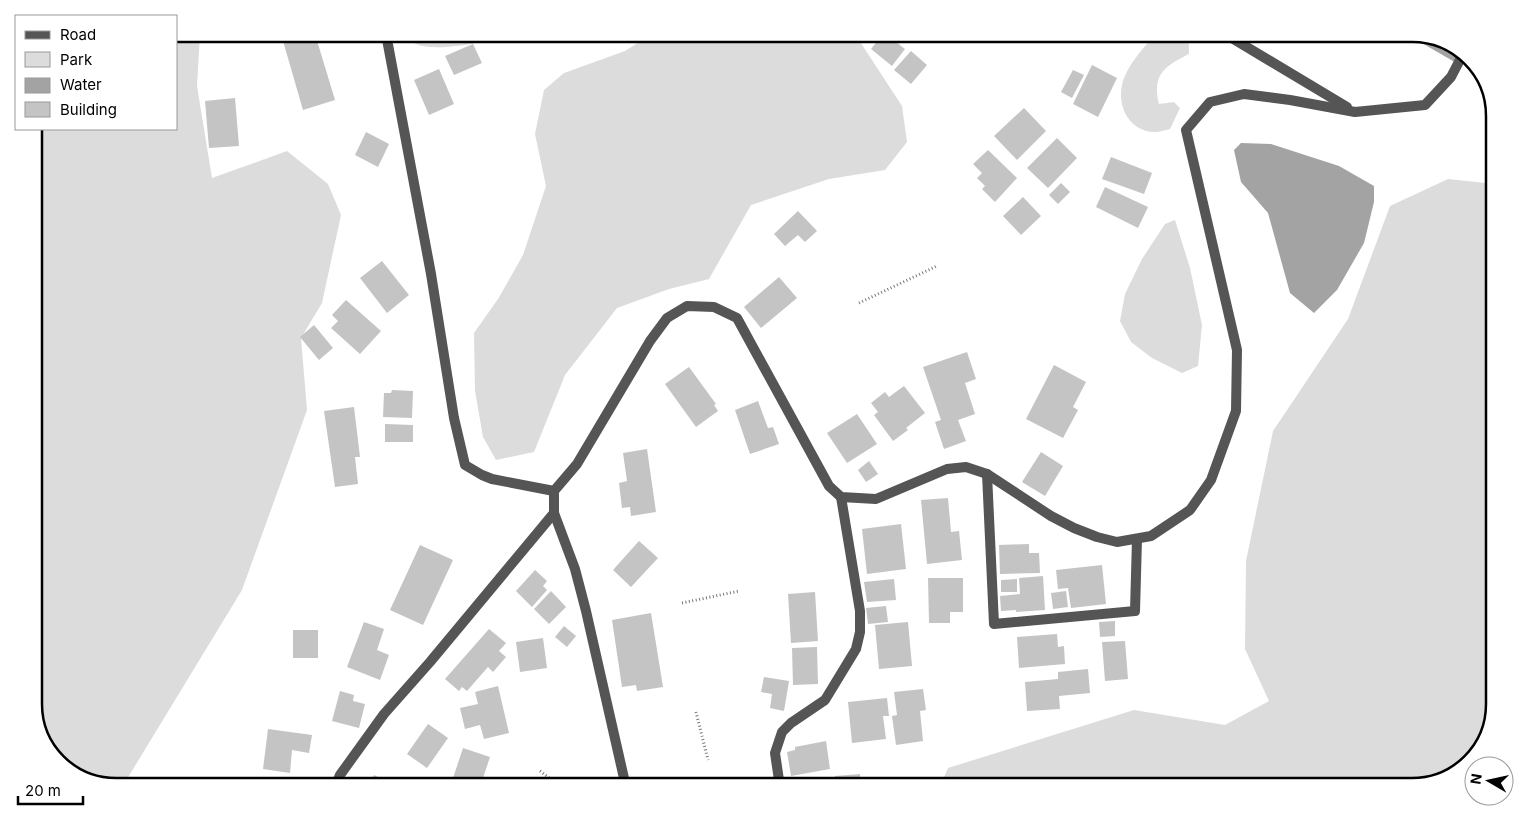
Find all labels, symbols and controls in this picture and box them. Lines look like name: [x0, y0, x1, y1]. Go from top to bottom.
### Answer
legend: [15, 15, 178, 130]
text: Road: [60, 25, 96, 44]
text: Park: [60, 50, 93, 69]
text: Water: [60, 75, 102, 94]
text: Building: [60, 100, 117, 119]
north arrow: [1464, 756, 1514, 806]
text: N: [1466, 772, 1485, 785]
scale bar: [18, 774, 82, 806]
text: 20 m: [25, 781, 61, 800]

